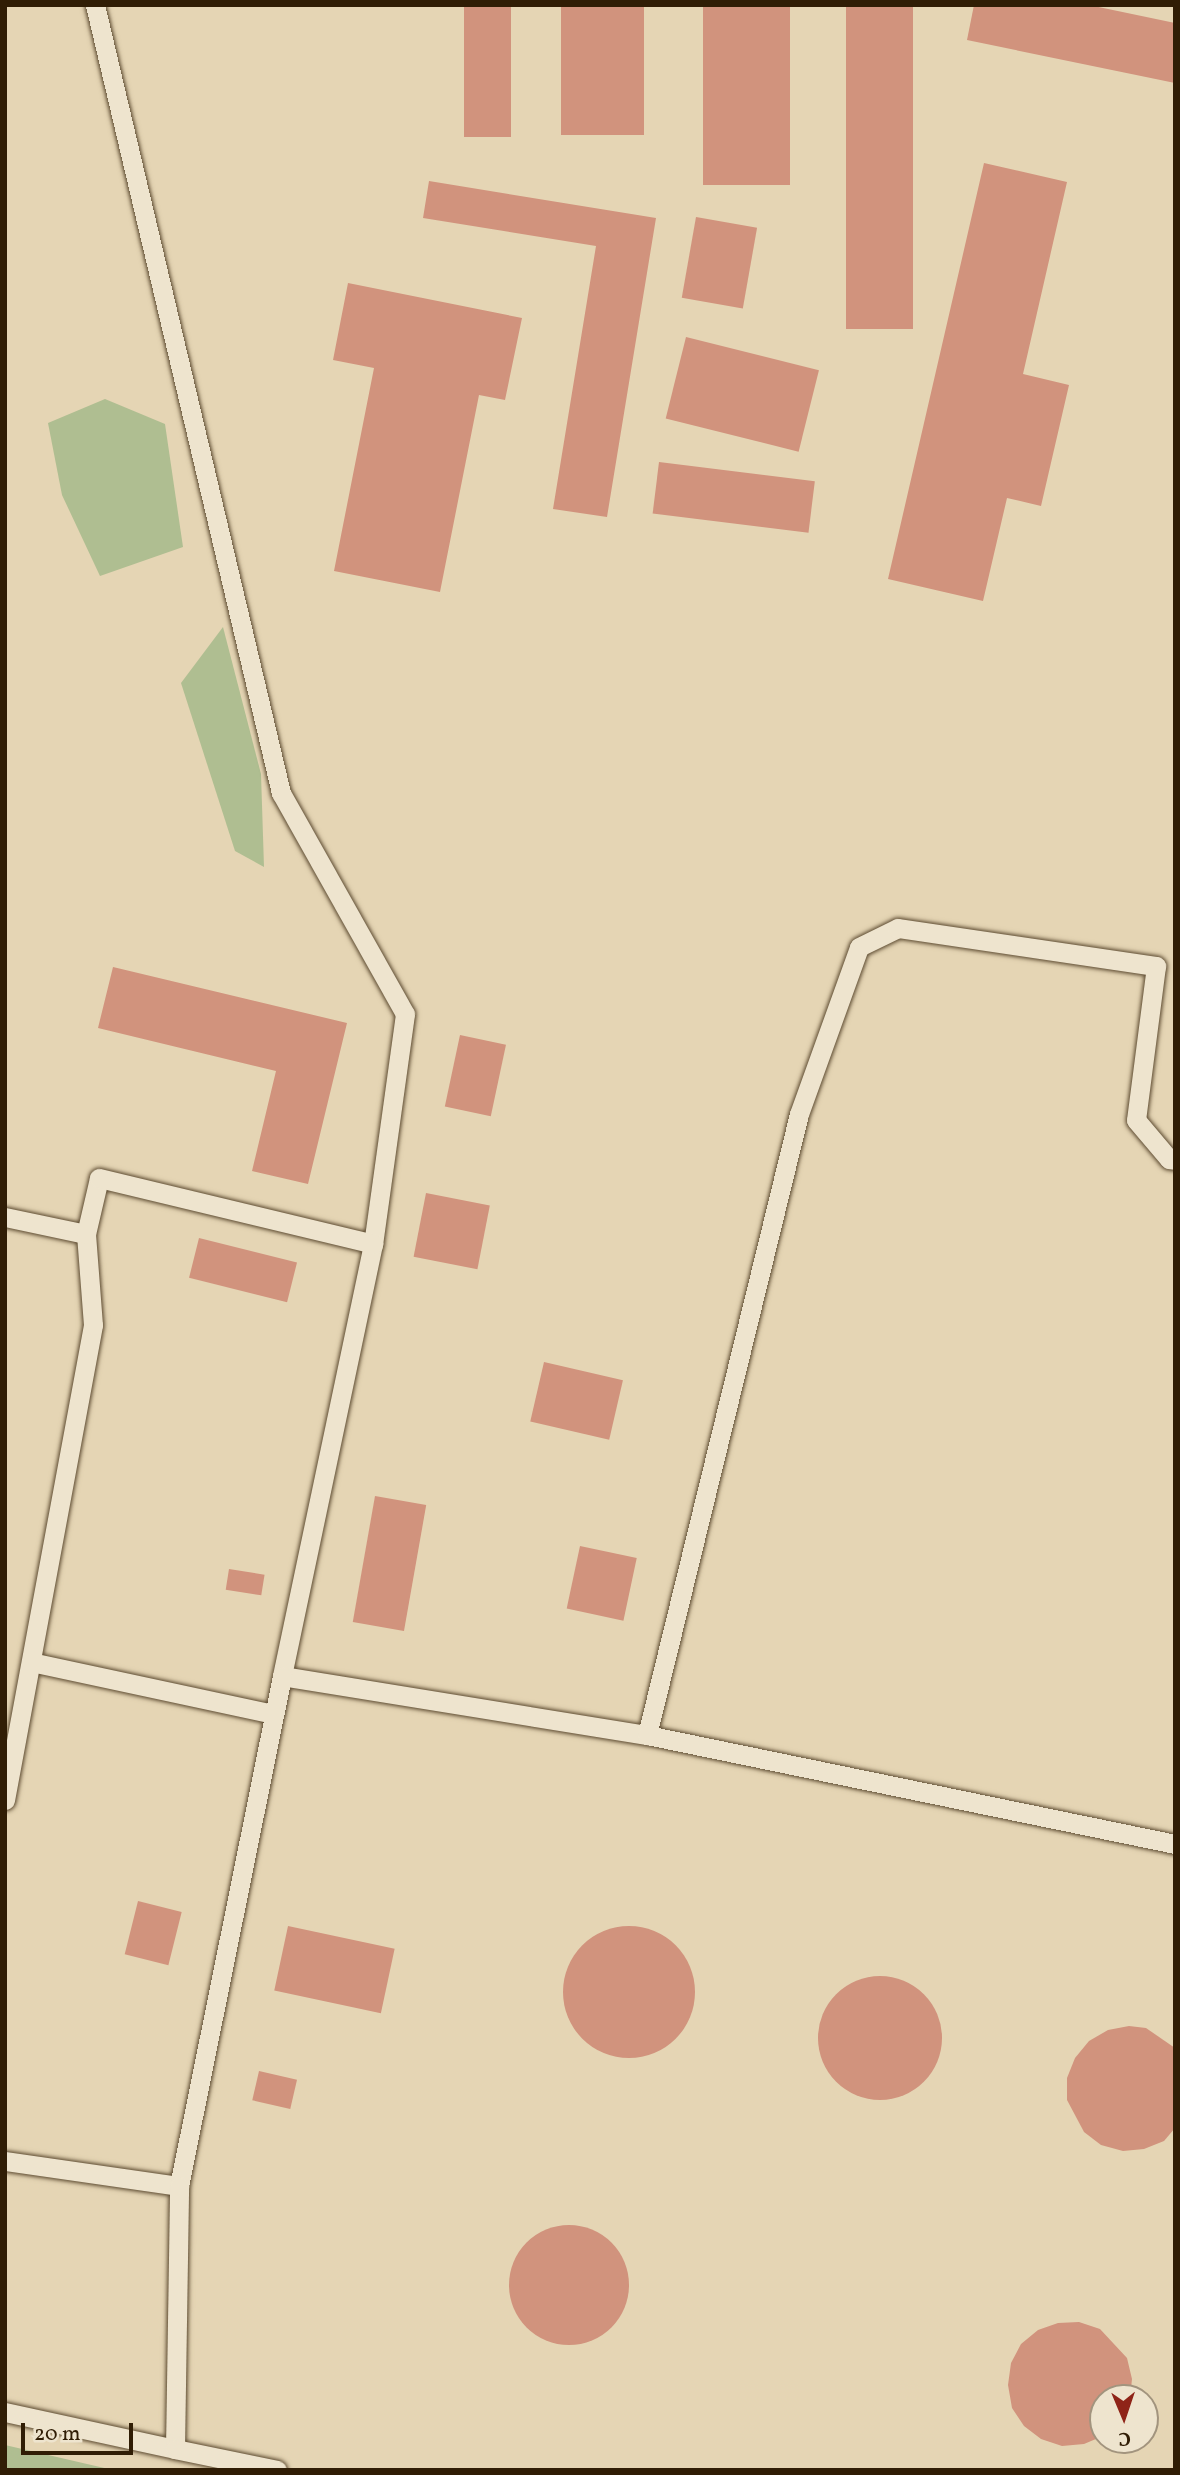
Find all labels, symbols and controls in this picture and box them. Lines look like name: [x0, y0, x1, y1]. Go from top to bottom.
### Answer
north arrow: [1089, 2384, 1159, 2454]
scale bar: [24, 2408, 136, 2452]
text: 20 m: [34, 2420, 80, 2449]
text: С: [1118, 2425, 1131, 2451]

